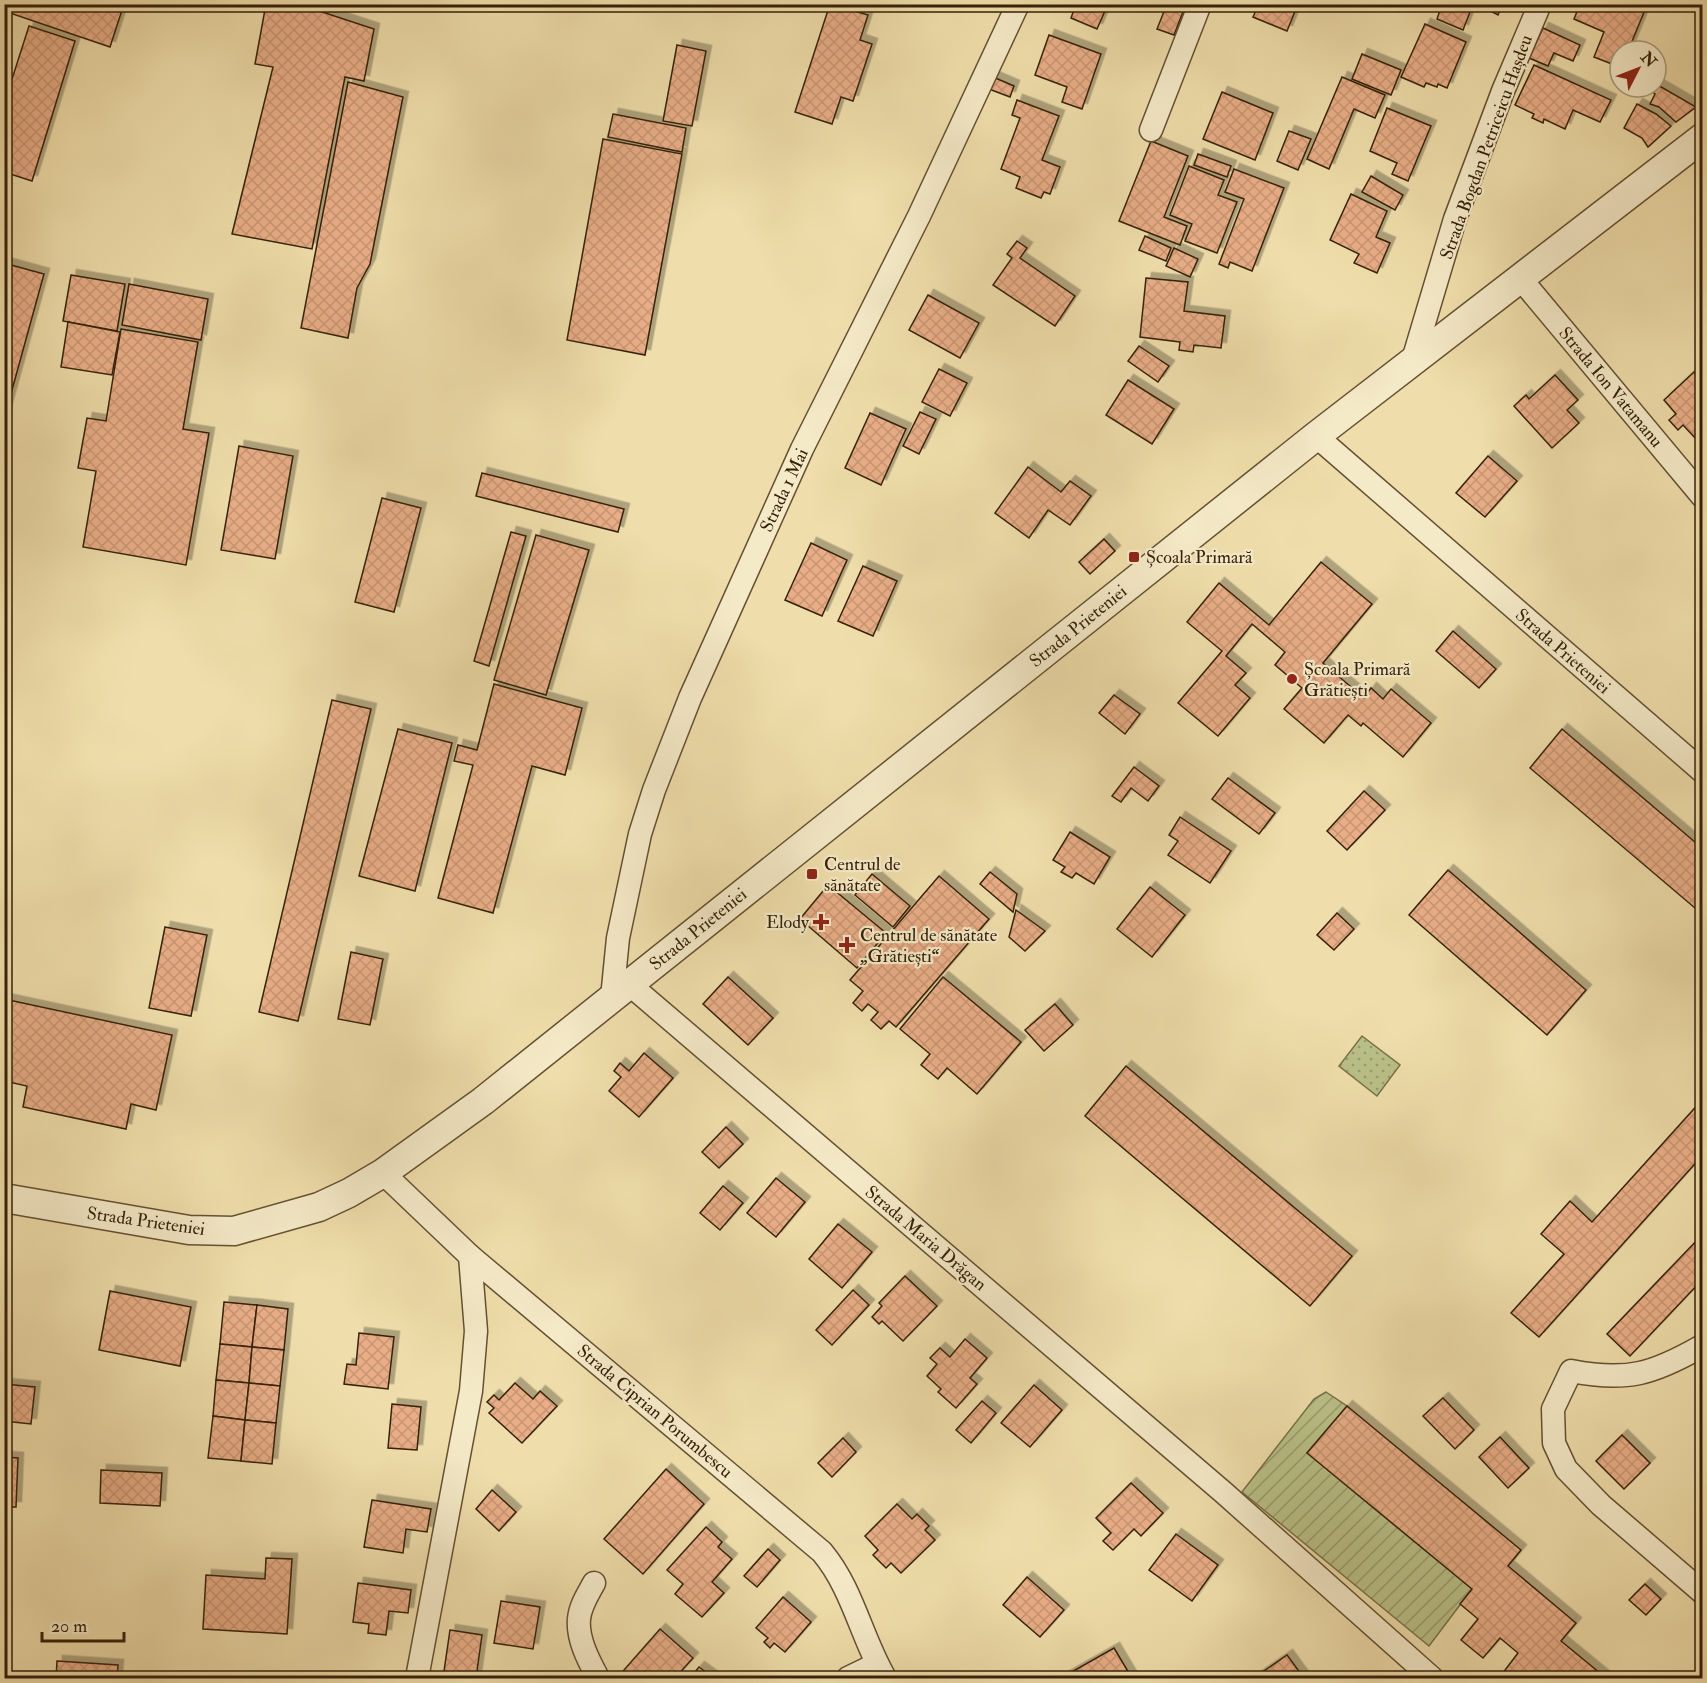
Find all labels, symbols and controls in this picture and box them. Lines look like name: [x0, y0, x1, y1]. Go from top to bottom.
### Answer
street label: Strada Bogdan Petriceicu Hașdeu: [1435, 32, 1538, 263]
north arrow: [1608, 39, 1668, 99]
text: N: [1636, 47, 1661, 72]
street label: Strada Ion Vatamanu: [1553, 322, 1668, 452]
street label: Strada 1 Mai: [755, 445, 814, 536]
place label: Școala Primară: [1146, 546, 1253, 569]
marker: Școala Primară: [1127, 550, 1141, 564]
street label: Strada Prieteniei: [1025, 580, 1132, 673]
street label: Strada Prieteniei: [1510, 604, 1615, 699]
place label: Școala Primară Grătiești: [1304, 658, 1411, 702]
marker: Școala Primară Grătiești: [1285, 672, 1299, 686]
place label: Centrul de sănătate: [824, 853, 901, 897]
marker: Centrul de sănătate: [805, 867, 819, 881]
street label: Strada Prieteniei: [645, 883, 752, 976]
place label: Elody: [766, 911, 810, 934]
marker: Elody: [814, 915, 828, 929]
place label: Centrul de sănătate „Grătiești“: [859, 924, 998, 968]
marker: Centrul de sănătate „Grătiești“: [838, 936, 856, 954]
street label: Strada Maria Drăgan: [860, 1181, 991, 1296]
street label: Strada Prieteniei: [85, 1202, 207, 1241]
street label: Strada Ciprian Porumbescu: [572, 1339, 737, 1483]
scale bar: [42, 1605, 124, 1643]
text: 20 m: [51, 1615, 87, 1638]

